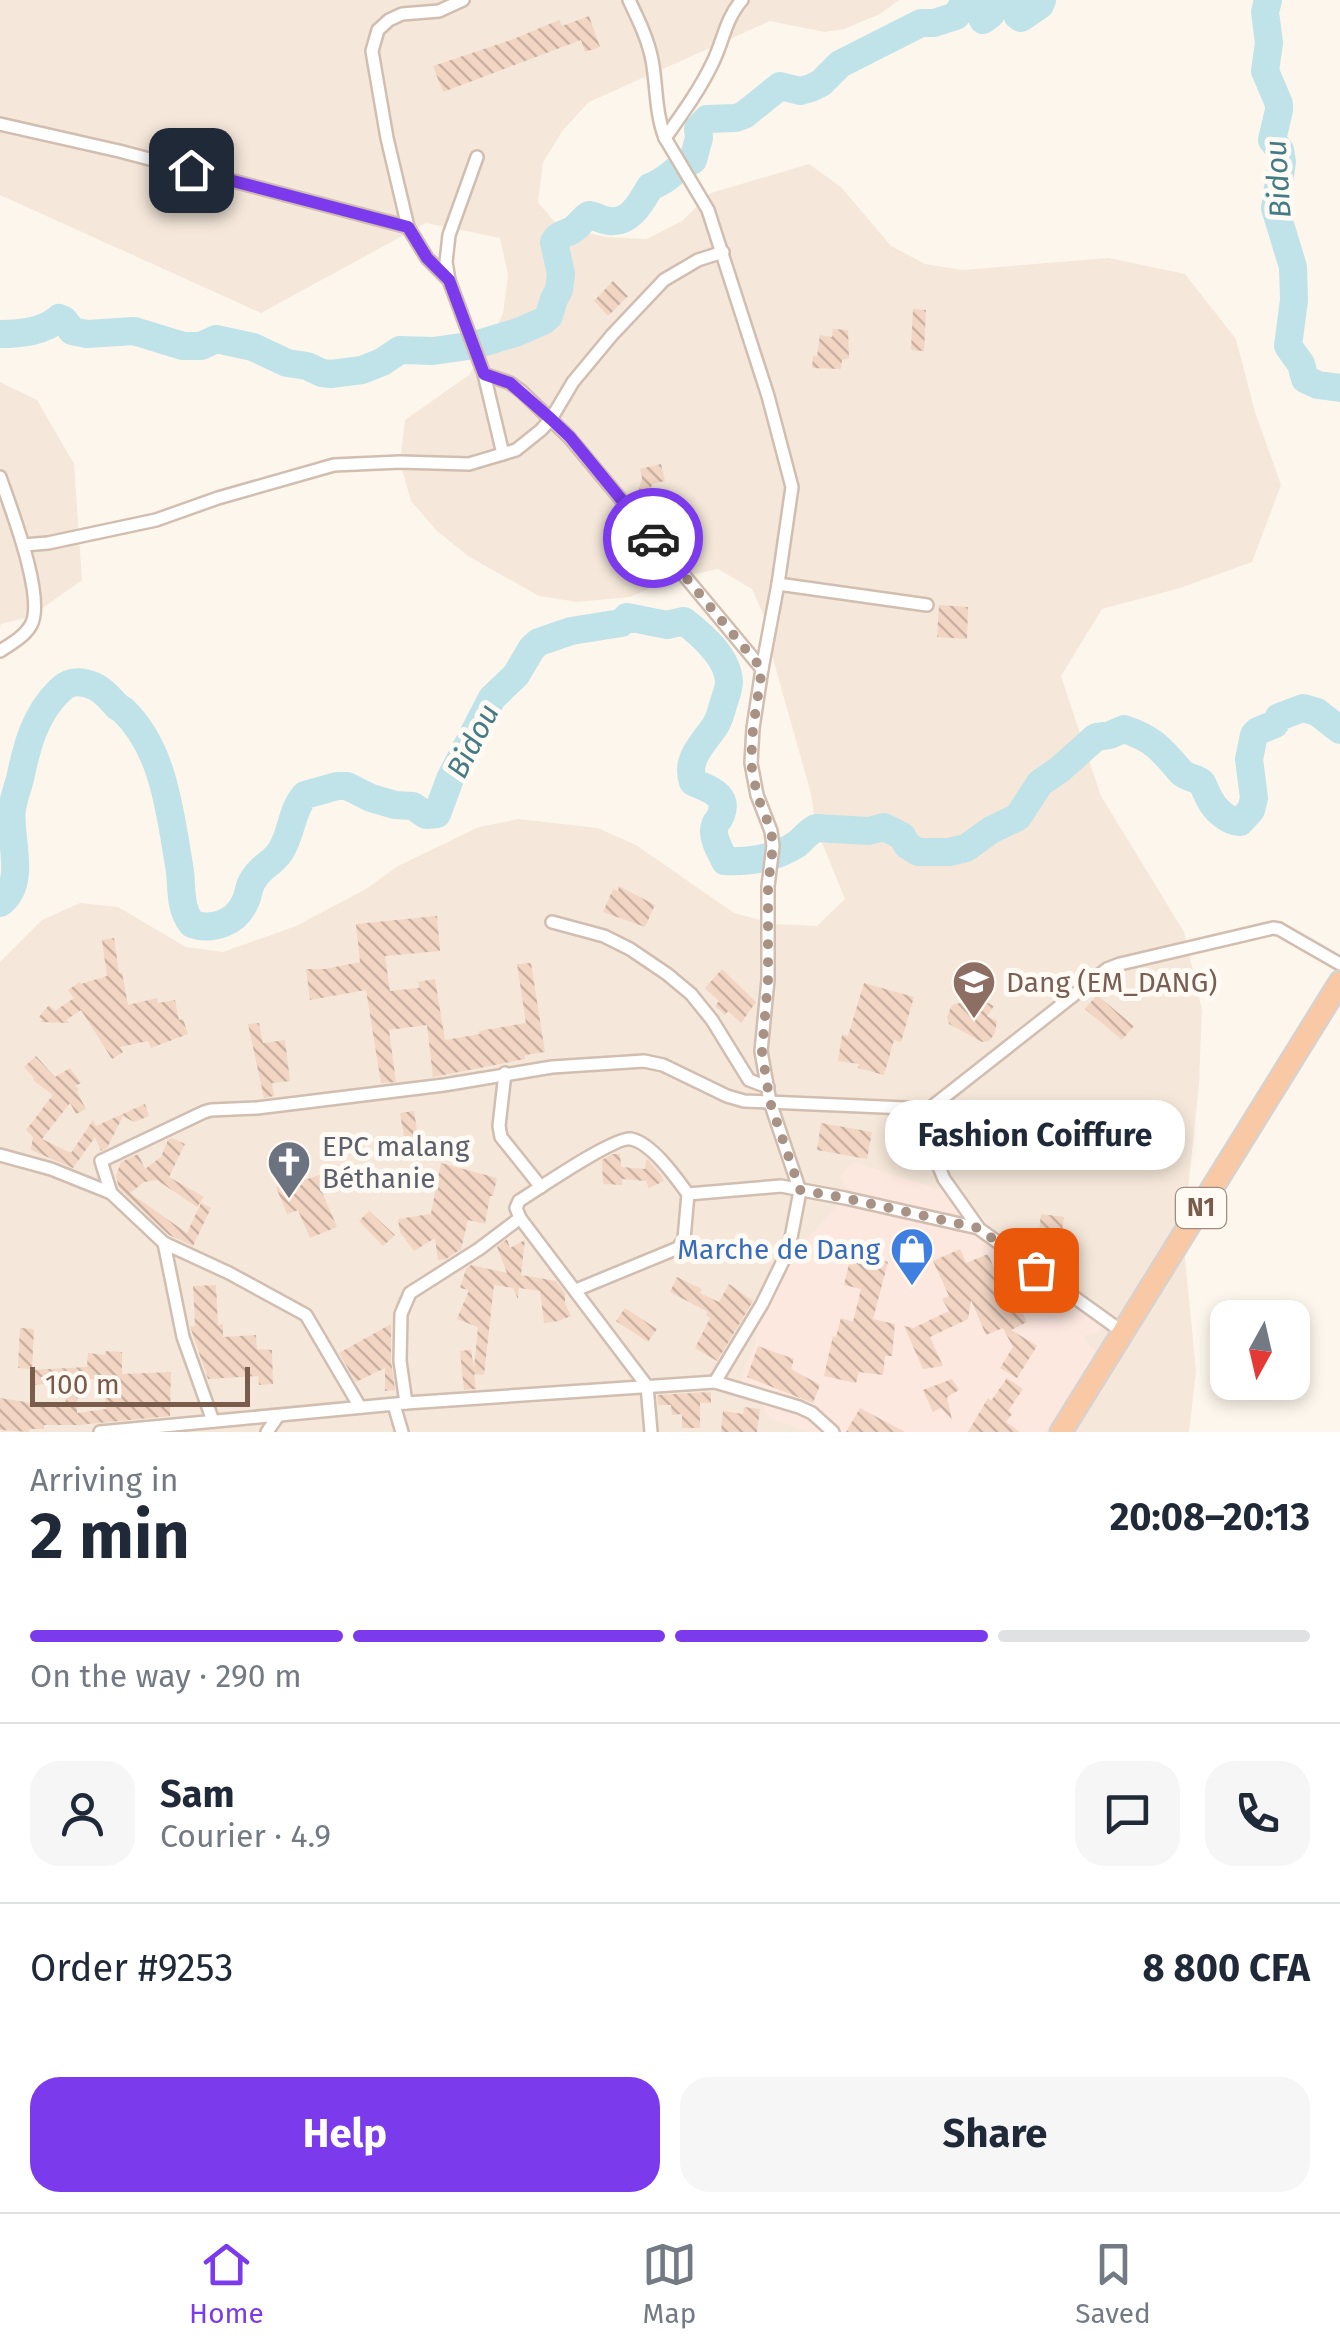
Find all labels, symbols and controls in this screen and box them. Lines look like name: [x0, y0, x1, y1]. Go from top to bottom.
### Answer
pin: [149, 128, 234, 213]
water label: Bidou: [1257, 139, 1299, 219]
icon: home: [164, 143, 219, 198]
courier: [603, 488, 703, 588]
icon: car: [626, 511, 681, 566]
water label: Bidou: [439, 698, 507, 784]
school or university icon: Dang (EM_DANG): [951, 959, 997, 1020]
place label: Dang (EM_DANG): [1006, 966, 1217, 999]
callout: Fashion Coiffure: [886, 1100, 1186, 1170]
text: Fashion Coiffure: [918, 1116, 1152, 1154]
place label: EPC malang Béthanie: [322, 1130, 470, 1195]
church icon: EPC malang Béthanie: [266, 1139, 312, 1200]
road number: N1: [1176, 1188, 1226, 1228]
shop icon: Marche de Dang: [889, 1226, 935, 1287]
pin: [994, 1228, 1079, 1313]
place label: Marche de Dang: [677, 1233, 880, 1266]
icon: bag: [1009, 1243, 1064, 1298]
north arrow: [1210, 1300, 1310, 1400]
map controls: [1210, 1300, 1310, 1400]
scale bar: [30, 1362, 250, 1406]
text: 100 m: [45, 1368, 120, 1401]
text: Arriving in: [30, 1461, 178, 1499]
text: 20:08–20:13: [1110, 1494, 1310, 1540]
text: 2 min: [30, 1497, 190, 1575]
text: On the way · 290 m: [30, 1657, 302, 1695]
button: person: [30, 1761, 135, 1866]
button: chat: [1075, 1761, 1180, 1866]
button: phone: [1205, 1761, 1310, 1866]
text: Sam: [160, 1771, 235, 1817]
text: Courier · 4.9: [160, 1817, 331, 1855]
text: Order #9253: [30, 1945, 233, 1991]
text: 8 800 CFA: [1142, 1945, 1310, 1991]
button: Help: [30, 2077, 660, 2192]
button: Share: [680, 2077, 1310, 2192]
tab: Home: [189, 2237, 264, 2330]
tab: Map: [642, 2237, 697, 2330]
tab: Saved: [1075, 2237, 1151, 2330]

